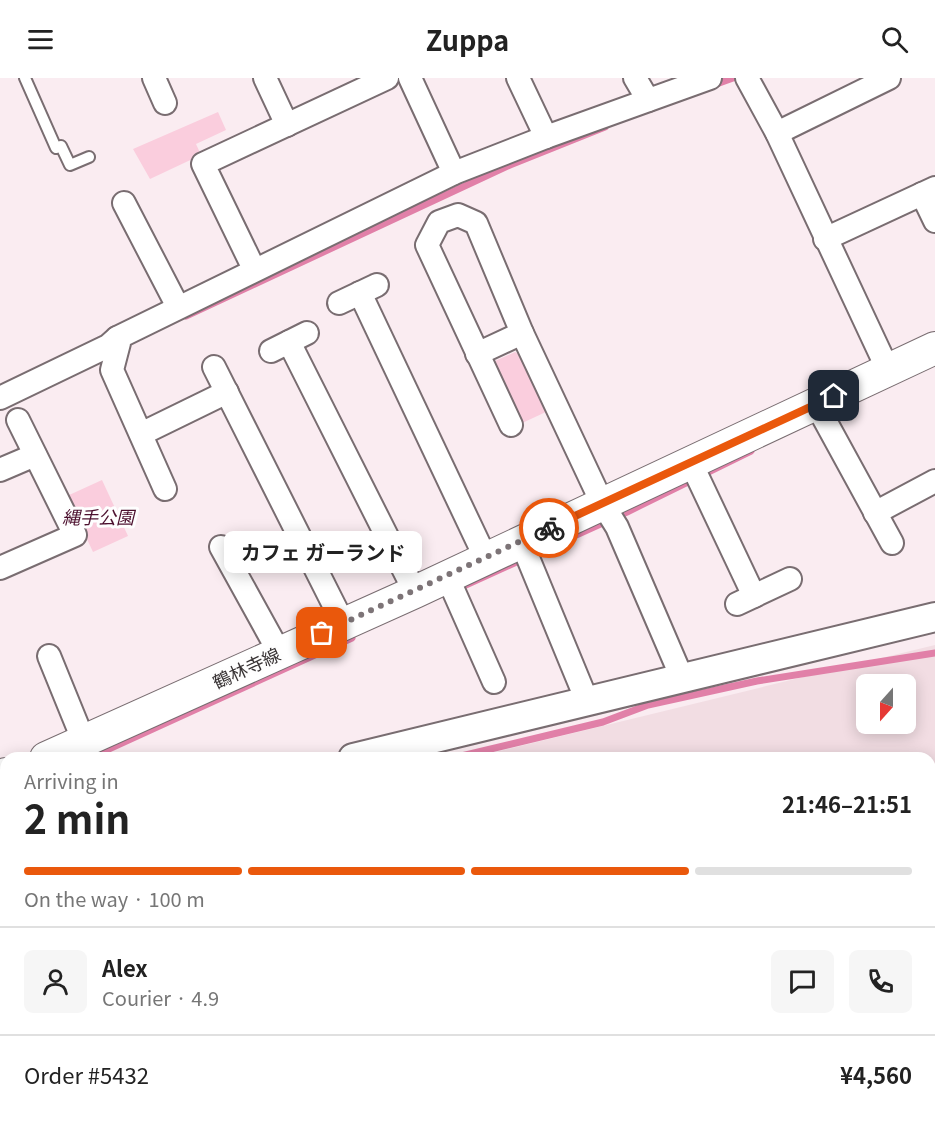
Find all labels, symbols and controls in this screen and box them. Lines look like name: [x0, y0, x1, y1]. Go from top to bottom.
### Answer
text: Zuppa: [426, 20, 509, 59]
icon: menu: [24, 23, 57, 56]
icon: search: [878, 23, 911, 56]
pin: [808, 370, 859, 421]
icon: home: [817, 379, 850, 412]
courier: [519, 498, 579, 558]
park label: 縄手公園: [62, 503, 137, 529]
icon: bike: [533, 512, 566, 545]
callout: カフェ ガーランド: [223, 531, 421, 573]
text: カフェ ガーランド: [241, 537, 405, 566]
pin: [296, 607, 347, 658]
icon: bag: [305, 616, 338, 649]
street label: 鶴林寺線: [208, 640, 284, 694]
north arrow: [856, 674, 916, 734]
map controls: [856, 674, 916, 734]
text: Arriving in: [24, 766, 119, 795]
text: 21:46–21:51: [782, 787, 912, 819]
text: 2 min: [24, 789, 130, 845]
text: On the way · 100 m: [24, 884, 205, 913]
button: person: [24, 950, 87, 1013]
button: chat: [771, 950, 834, 1013]
button: phone: [849, 950, 912, 1013]
text: Alex: [102, 951, 148, 983]
text: Courier · 4.9: [102, 983, 219, 1012]
text: Order #5432: [24, 1058, 149, 1090]
text: ¥4,560: [840, 1058, 912, 1090]

